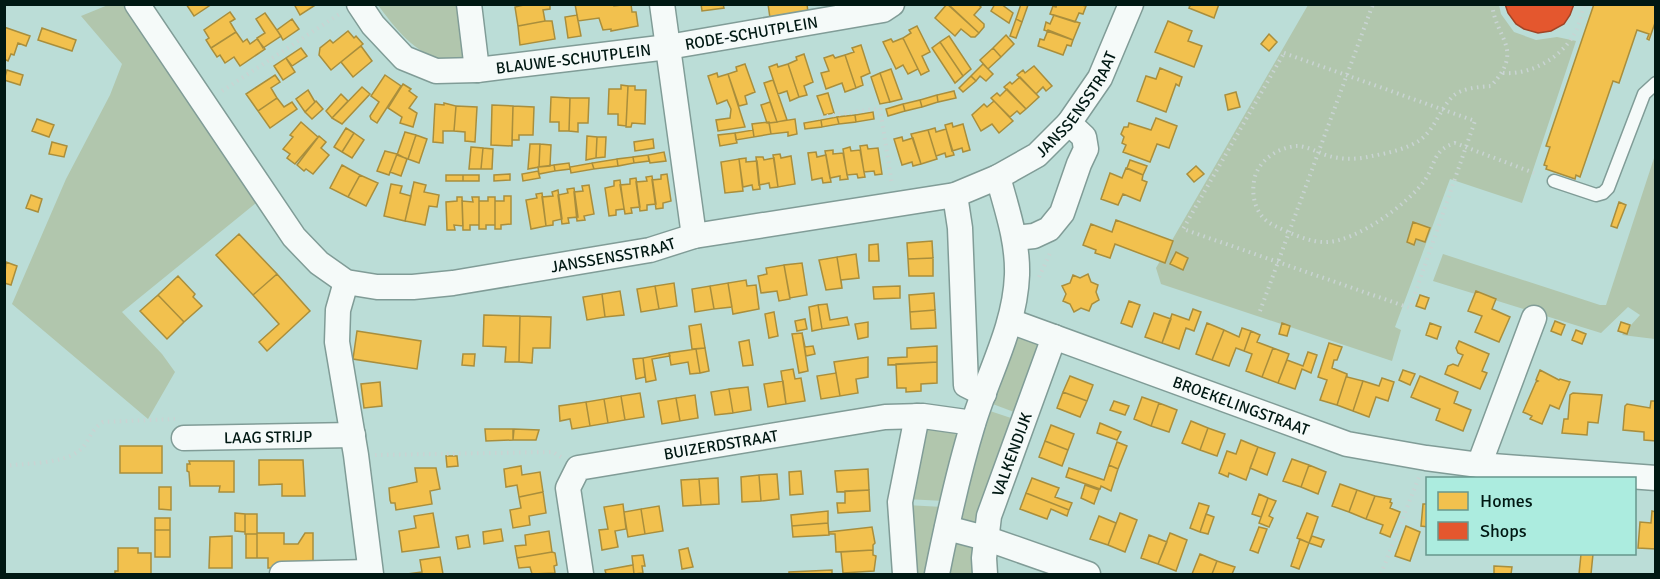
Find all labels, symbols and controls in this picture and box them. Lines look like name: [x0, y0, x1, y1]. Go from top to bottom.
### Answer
street label: RODE-SCHUTPLEIN: [683, 12, 820, 55]
street label: BLAUWE-SCHUTPLEIN: [495, 40, 652, 79]
street label: JANSSENSSTRAAT: [1032, 48, 1121, 162]
street label: JANSSENSSTRAAT: [549, 234, 678, 277]
street label: BROEKELINGSTRAAT: [1170, 372, 1312, 440]
street label: VALKENDIJK: [988, 410, 1037, 499]
street label: BUIZERDSTRAAT: [662, 426, 780, 465]
street label: LAAG STRIJP: [224, 427, 312, 448]
legend: [1426, 477, 1636, 555]
text: Homes: [1480, 490, 1533, 512]
text: Shops: [1480, 520, 1527, 542]

